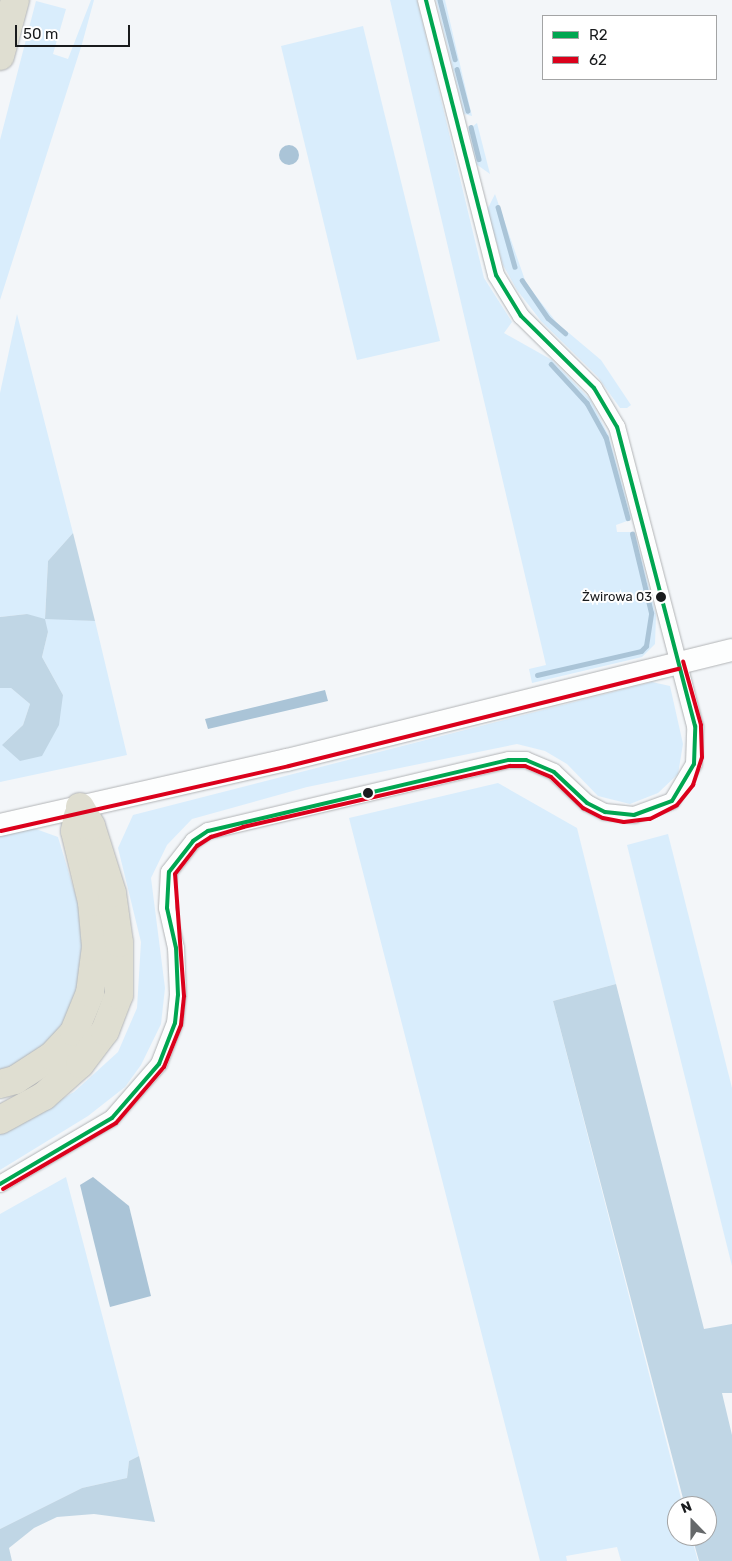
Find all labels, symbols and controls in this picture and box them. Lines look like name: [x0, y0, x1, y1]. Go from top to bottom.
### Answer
scale bar: [18, 15, 132, 47]
legend: [542, 15, 717, 80]
text: 50 m: [23, 25, 58, 43]
text: R2: [589, 26, 608, 44]
text: 62: [589, 51, 607, 69]
place label: Żwirowa 03: [582, 589, 652, 605]
marker: Żwirowa 03: [656, 592, 666, 602]
unlabelled marker: [363, 788, 373, 798]
north arrow: [667, 1496, 717, 1546]
text: N: [679, 1498, 694, 1517]

